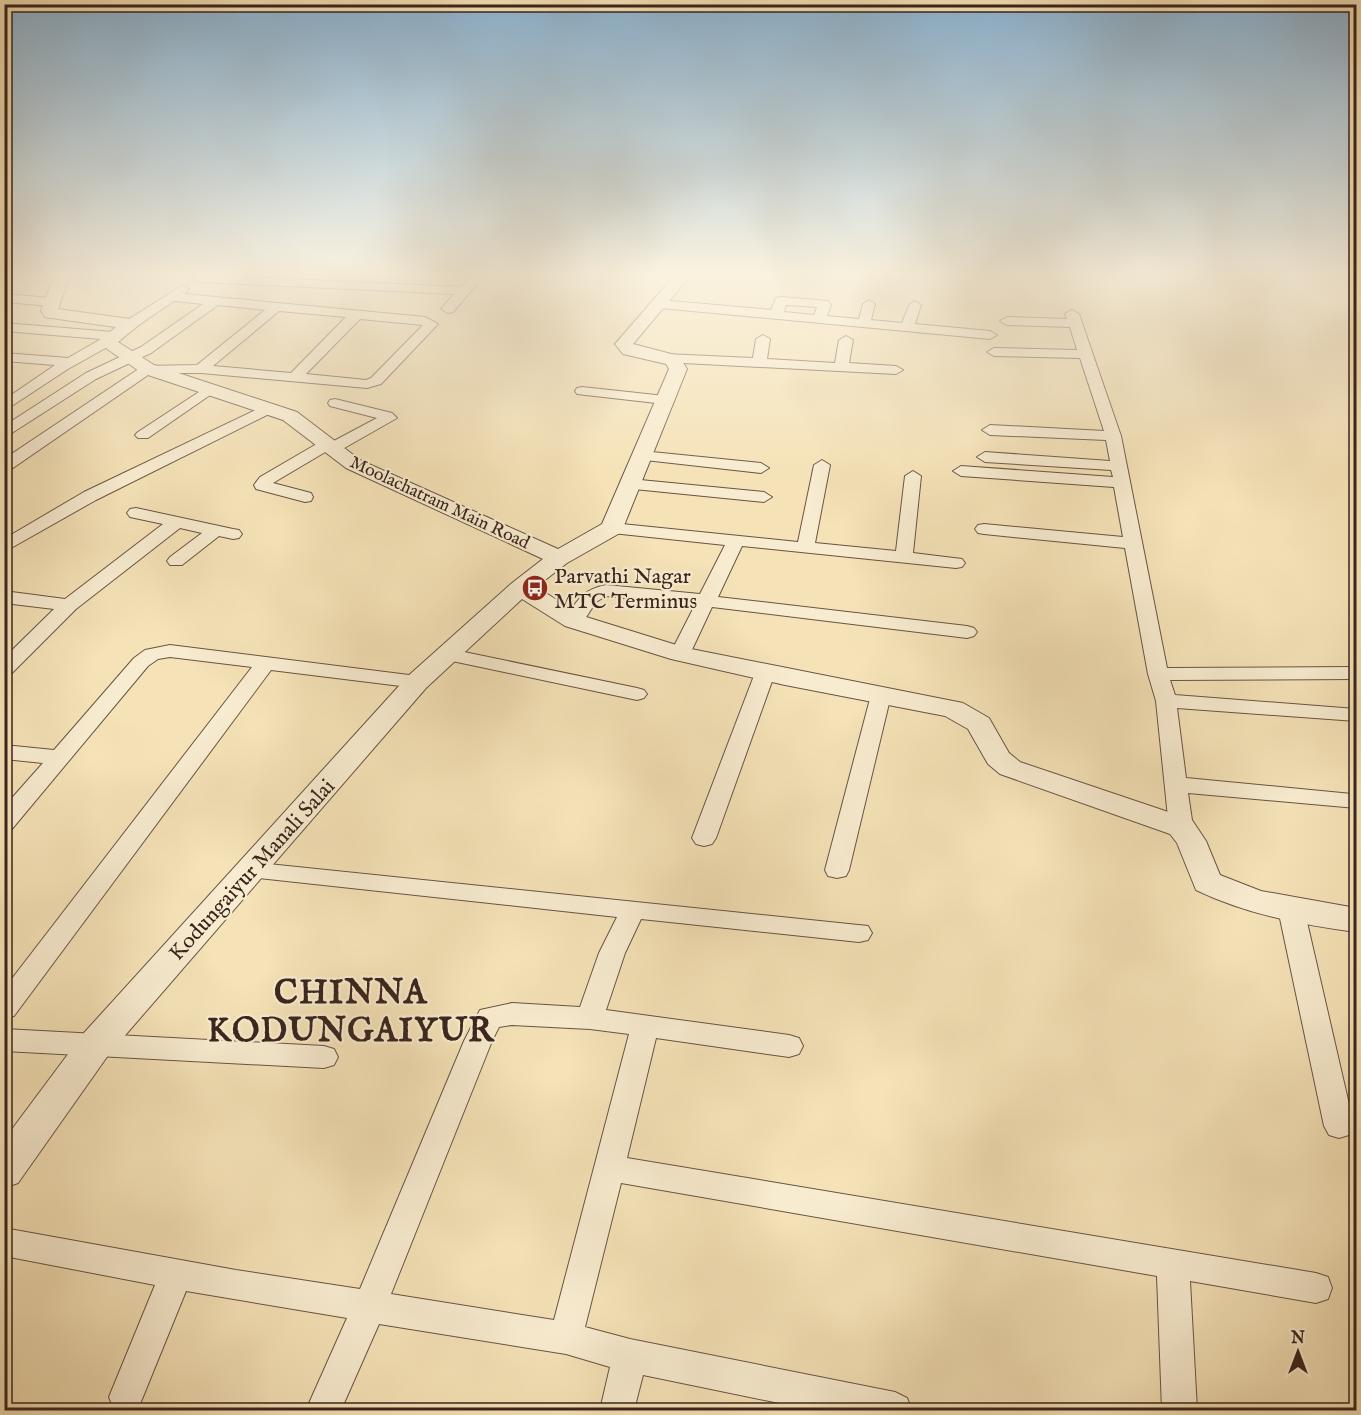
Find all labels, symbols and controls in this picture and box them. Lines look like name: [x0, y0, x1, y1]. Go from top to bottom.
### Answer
street label: Moolachatram Main Road: [346, 452, 533, 555]
place label: Parvathi Nagar MTC Terminus: [554, 563, 697, 616]
bus stop icon: Parvathi Nagar MTC Terminus: [520, 573, 550, 603]
street label: Kodungaiyur Manali Salai: [163, 773, 342, 967]
district label: CHINNA KODUNGAIYUR: [207, 973, 495, 1053]
north arrow: [1268, 1322, 1328, 1382]
text: N: [1290, 1329, 1305, 1349]

